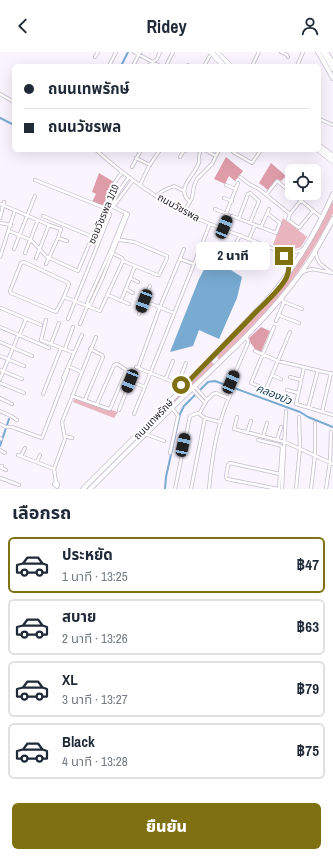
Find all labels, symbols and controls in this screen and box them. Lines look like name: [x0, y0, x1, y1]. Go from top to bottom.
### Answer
text: Ridey: [146, 14, 187, 39]
icon: back: [12, 15, 34, 37]
icon: person: [299, 15, 321, 37]
text: ถนนเทพรักษ์: [48, 78, 130, 99]
text: ถนนวัชรพล: [48, 116, 121, 137]
map controls: [285, 164, 321, 200]
button: locate: [285, 164, 321, 200]
street label: ซอยวัชรพล 1/10: [85, 182, 122, 246]
street label: ถนนวัชรพล: [155, 191, 202, 224]
car: [214, 214, 234, 240]
callout: 2 นาที: [196, 242, 270, 270]
text: 2 นาที: [217, 247, 249, 264]
route end: [275, 247, 293, 265]
car: [134, 288, 154, 314]
car: [120, 368, 140, 394]
car: [221, 369, 241, 395]
route start: [172, 376, 190, 394]
water label: คลองบัว: [254, 381, 294, 408]
street label: ถนนเทพรักษ์: [131, 396, 176, 442]
car: [175, 432, 191, 458]
text: เลือกรถ: [12, 500, 71, 525]
text: ประหยัด: [62, 544, 113, 565]
icon: car: [14, 547, 50, 583]
text: ฿47: [297, 554, 319, 575]
text: 1 นาที · 13:25: [62, 568, 128, 585]
text: สบาย: [62, 606, 96, 627]
icon: car: [14, 609, 50, 645]
text: ฿63: [297, 616, 319, 637]
text: 2 นาที · 13:26: [62, 630, 128, 647]
text: XL: [62, 669, 78, 690]
icon: car: [14, 671, 50, 707]
text: ฿79: [297, 678, 319, 699]
text: 3 นาที · 13:27: [62, 691, 128, 708]
text: Black: [62, 731, 95, 752]
icon: car: [14, 733, 50, 769]
text: ฿75: [297, 740, 319, 761]
text: 4 นาที · 13:28: [62, 753, 128, 770]
button: ยืนยัน: [12, 803, 321, 849]

